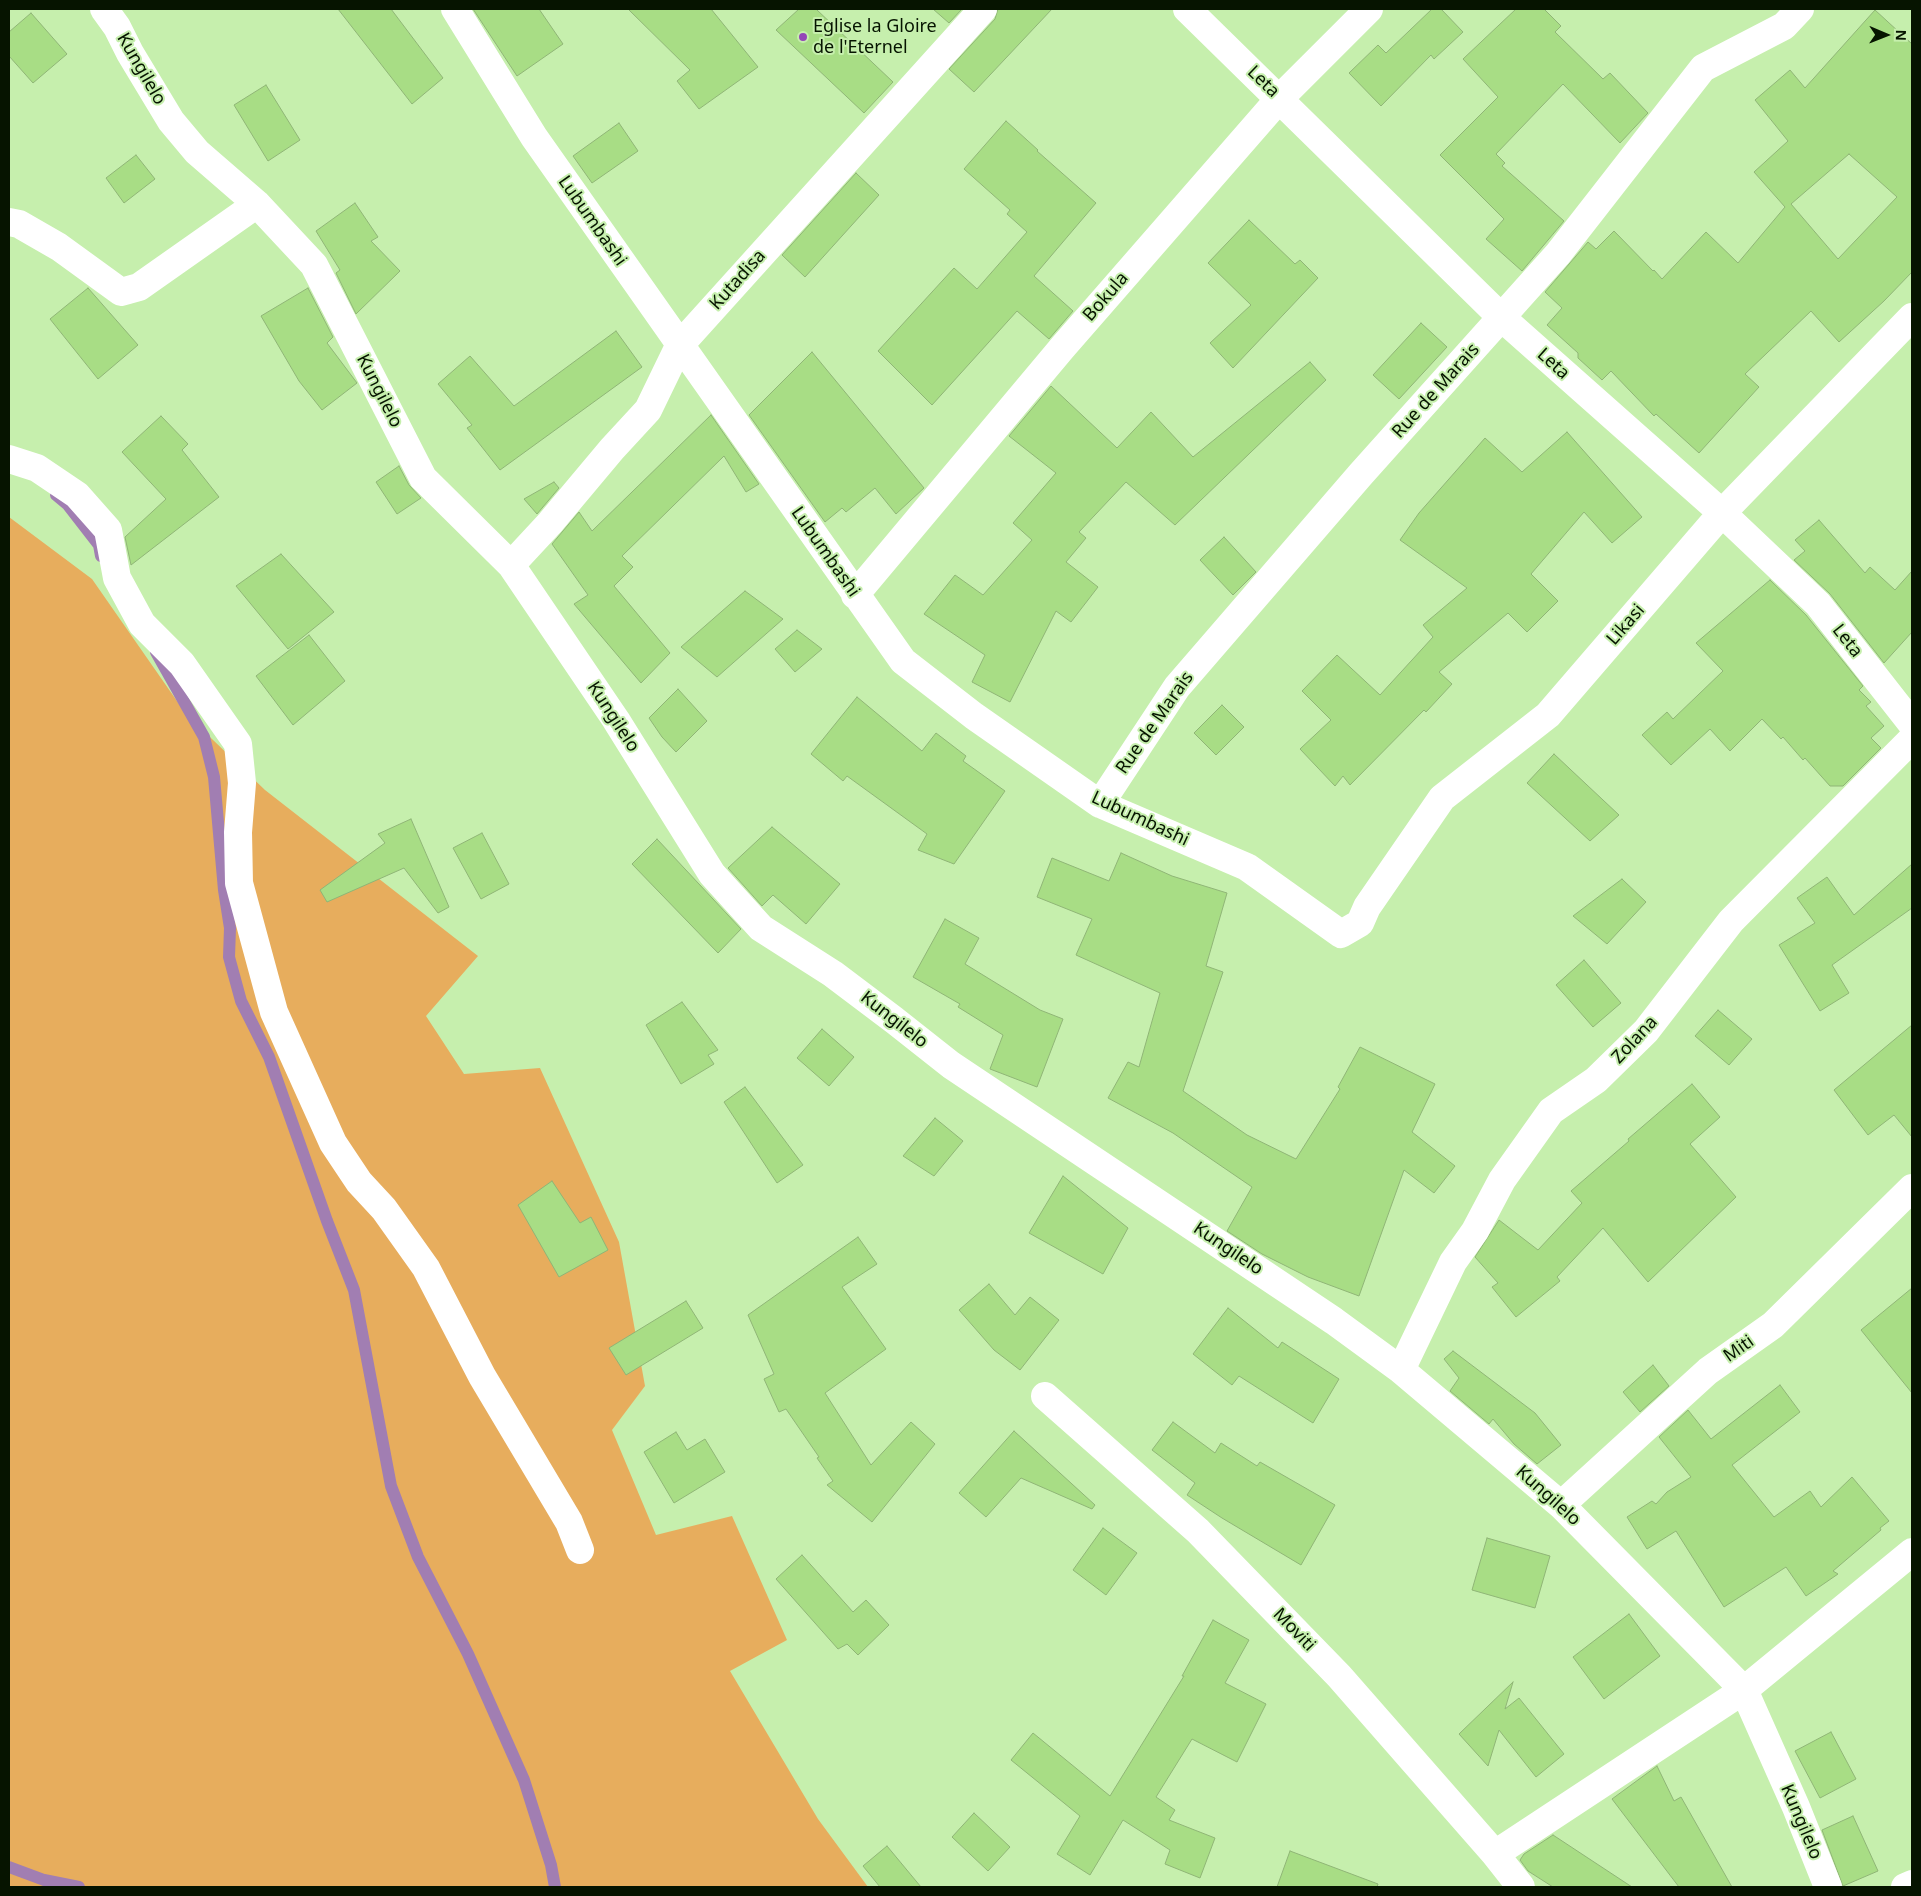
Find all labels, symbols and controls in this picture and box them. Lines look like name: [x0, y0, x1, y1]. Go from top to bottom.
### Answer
north arrow: [1861, 10, 1911, 60]
place label: Eglise la Gloire de l'Eternel: [813, 16, 937, 58]
street label: Kungilelo: [112, 29, 170, 109]
text: N: [1892, 29, 1911, 41]
marker: Eglise la Gloire de l'Eternel: [797, 31, 809, 43]
street label: Leta: [1242, 62, 1284, 102]
street label: Lubumbashi: [553, 172, 631, 270]
street label: Kutadisa: [705, 246, 771, 314]
street label: Bokula: [1079, 268, 1133, 326]
street label: Rue de Marais: [1388, 339, 1484, 443]
street label: Leta: [1532, 344, 1574, 384]
street label: Kungilelo: [351, 351, 407, 431]
street label: Lubumbashi: [786, 503, 864, 601]
street label: Likasi: [1602, 600, 1650, 650]
street label: Leta: [1827, 620, 1867, 662]
street label: Rue de Marais: [1112, 668, 1198, 778]
street label: Kungilelo: [582, 678, 644, 756]
street label: Lubumbashi: [1088, 787, 1192, 851]
street label: Kungilelo: [856, 987, 932, 1053]
street label: Zolana: [1608, 1012, 1662, 1068]
street label: Kungilelo: [1189, 1218, 1267, 1280]
street label: Miti: [1720, 1331, 1758, 1367]
street label: Kungilelo: [1511, 1461, 1585, 1531]
street label: Moviti: [1268, 1604, 1320, 1656]
street label: Kungilelo: [1776, 1781, 1826, 1863]

